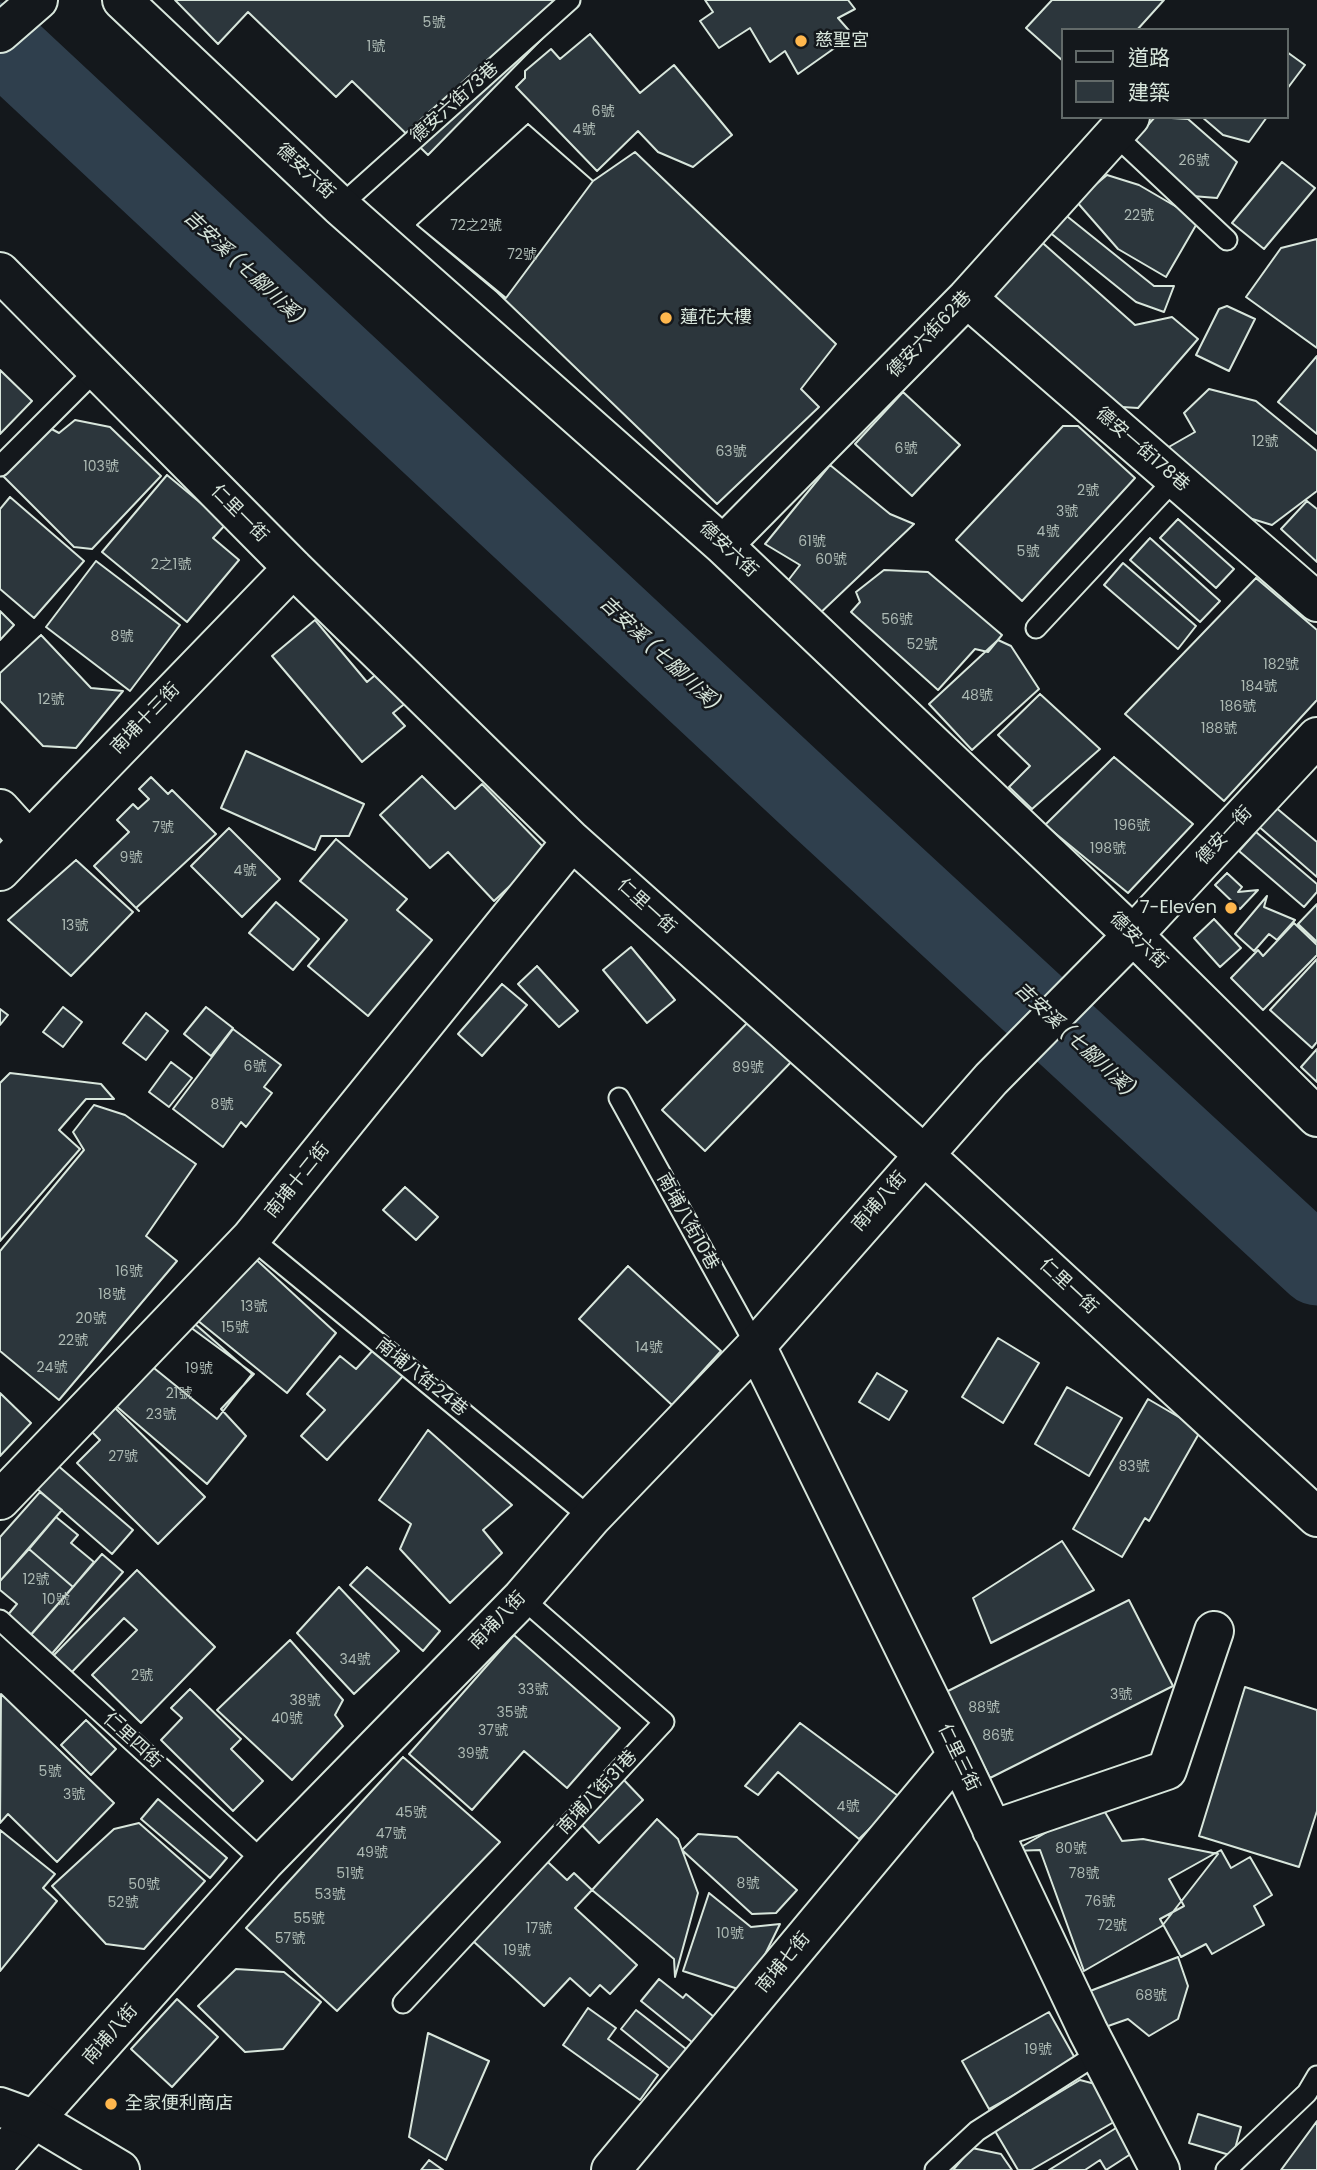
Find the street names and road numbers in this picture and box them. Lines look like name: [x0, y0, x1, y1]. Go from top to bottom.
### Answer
street label: 德安六街73巷: [407, 58, 503, 148]
street label: 德安六街: [271, 140, 339, 204]
street label: 德安六街62巷: [883, 287, 977, 383]
street label: 德安一街178巷: [1091, 403, 1193, 497]
street label: 仁里一街: [206, 481, 272, 547]
street label: 德安六街: [694, 518, 762, 582]
street label: 南埔十三街: [107, 679, 185, 759]
street label: 德安一街: [1193, 802, 1257, 870]
street label: 仁里一街: [612, 875, 680, 939]
street label: 德安六街: [1105, 908, 1171, 974]
street label: 南埔十二街: [261, 1139, 335, 1223]
street label: 南埔八街: [848, 1168, 912, 1236]
street label: 南埔八街10巷: [652, 1170, 722, 1274]
street label: 仁里一街: [1034, 1255, 1102, 1319]
street label: 南埔八街24巷: [371, 1334, 471, 1422]
street label: 南埔八街: [465, 1588, 531, 1654]
street label: 仁里四街: [98, 1709, 166, 1773]
street label: 仁里三街: [933, 1721, 983, 1795]
street label: 南埔八街31巷: [554, 1747, 642, 1839]
street label: 南埔七街: [753, 1928, 815, 1998]
street label: 南埔八街: [79, 2001, 143, 2069]

